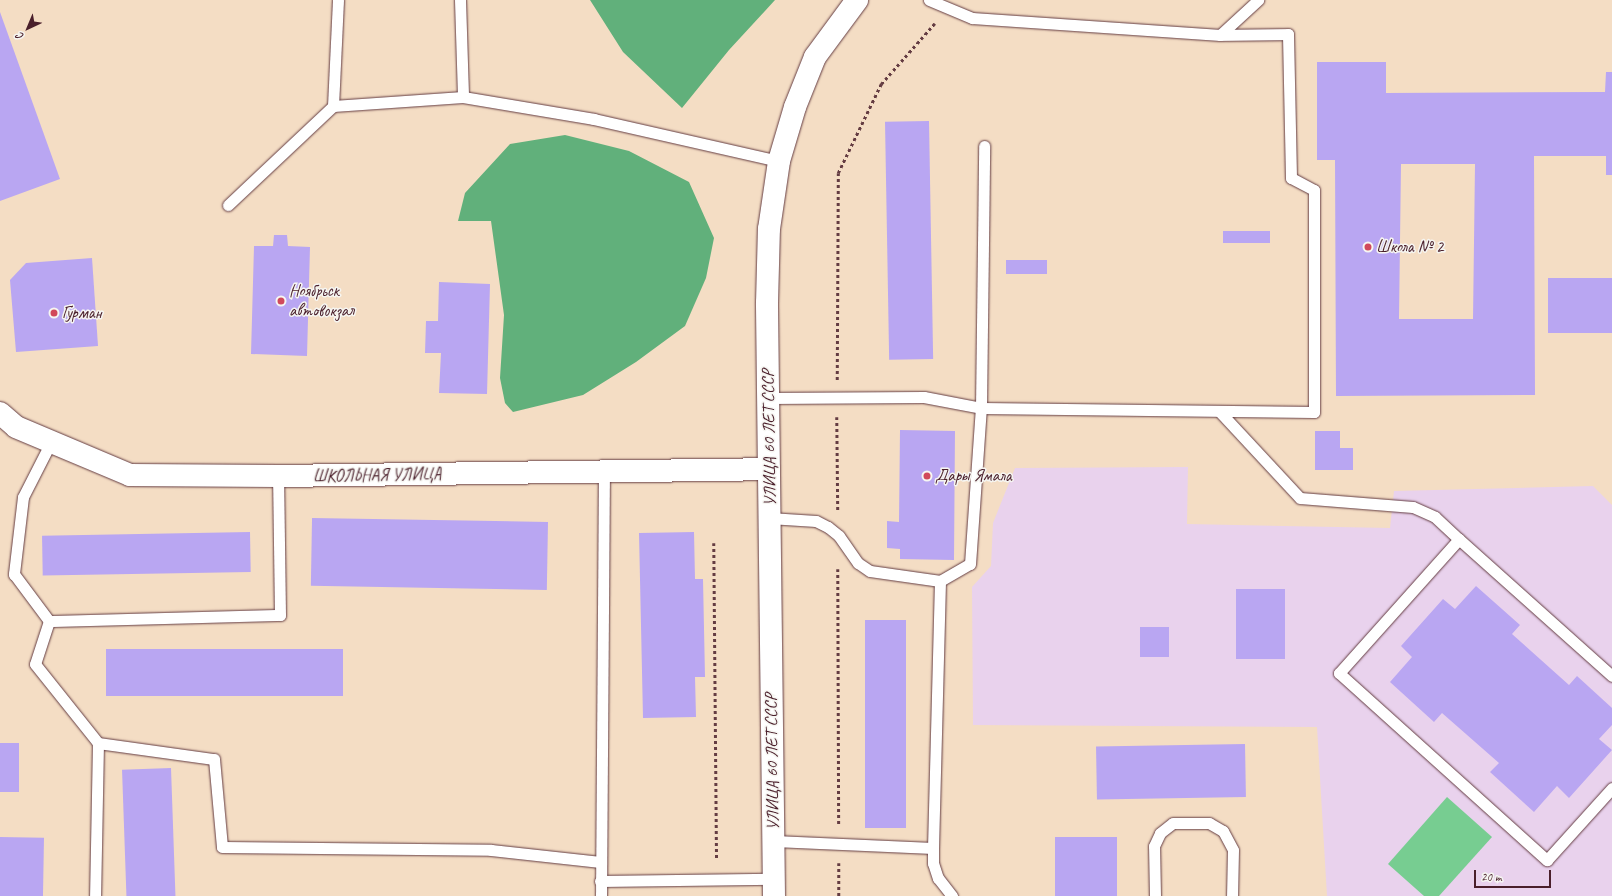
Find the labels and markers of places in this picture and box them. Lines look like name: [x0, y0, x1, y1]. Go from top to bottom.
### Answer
place label: Школа № 2: [1376, 237, 1443, 257]
marker: Школа № 2: [1363, 242, 1373, 252]
place label: Ноябрьск автовокзал: [289, 281, 354, 321]
marker: Ноябрьск автовокзал: [276, 296, 286, 306]
place label: Гурман: [62, 303, 102, 323]
marker: Гурман: [49, 308, 59, 318]
place label: Дары Ямала: [935, 466, 1012, 486]
marker: Дары Ямала: [922, 471, 932, 481]

